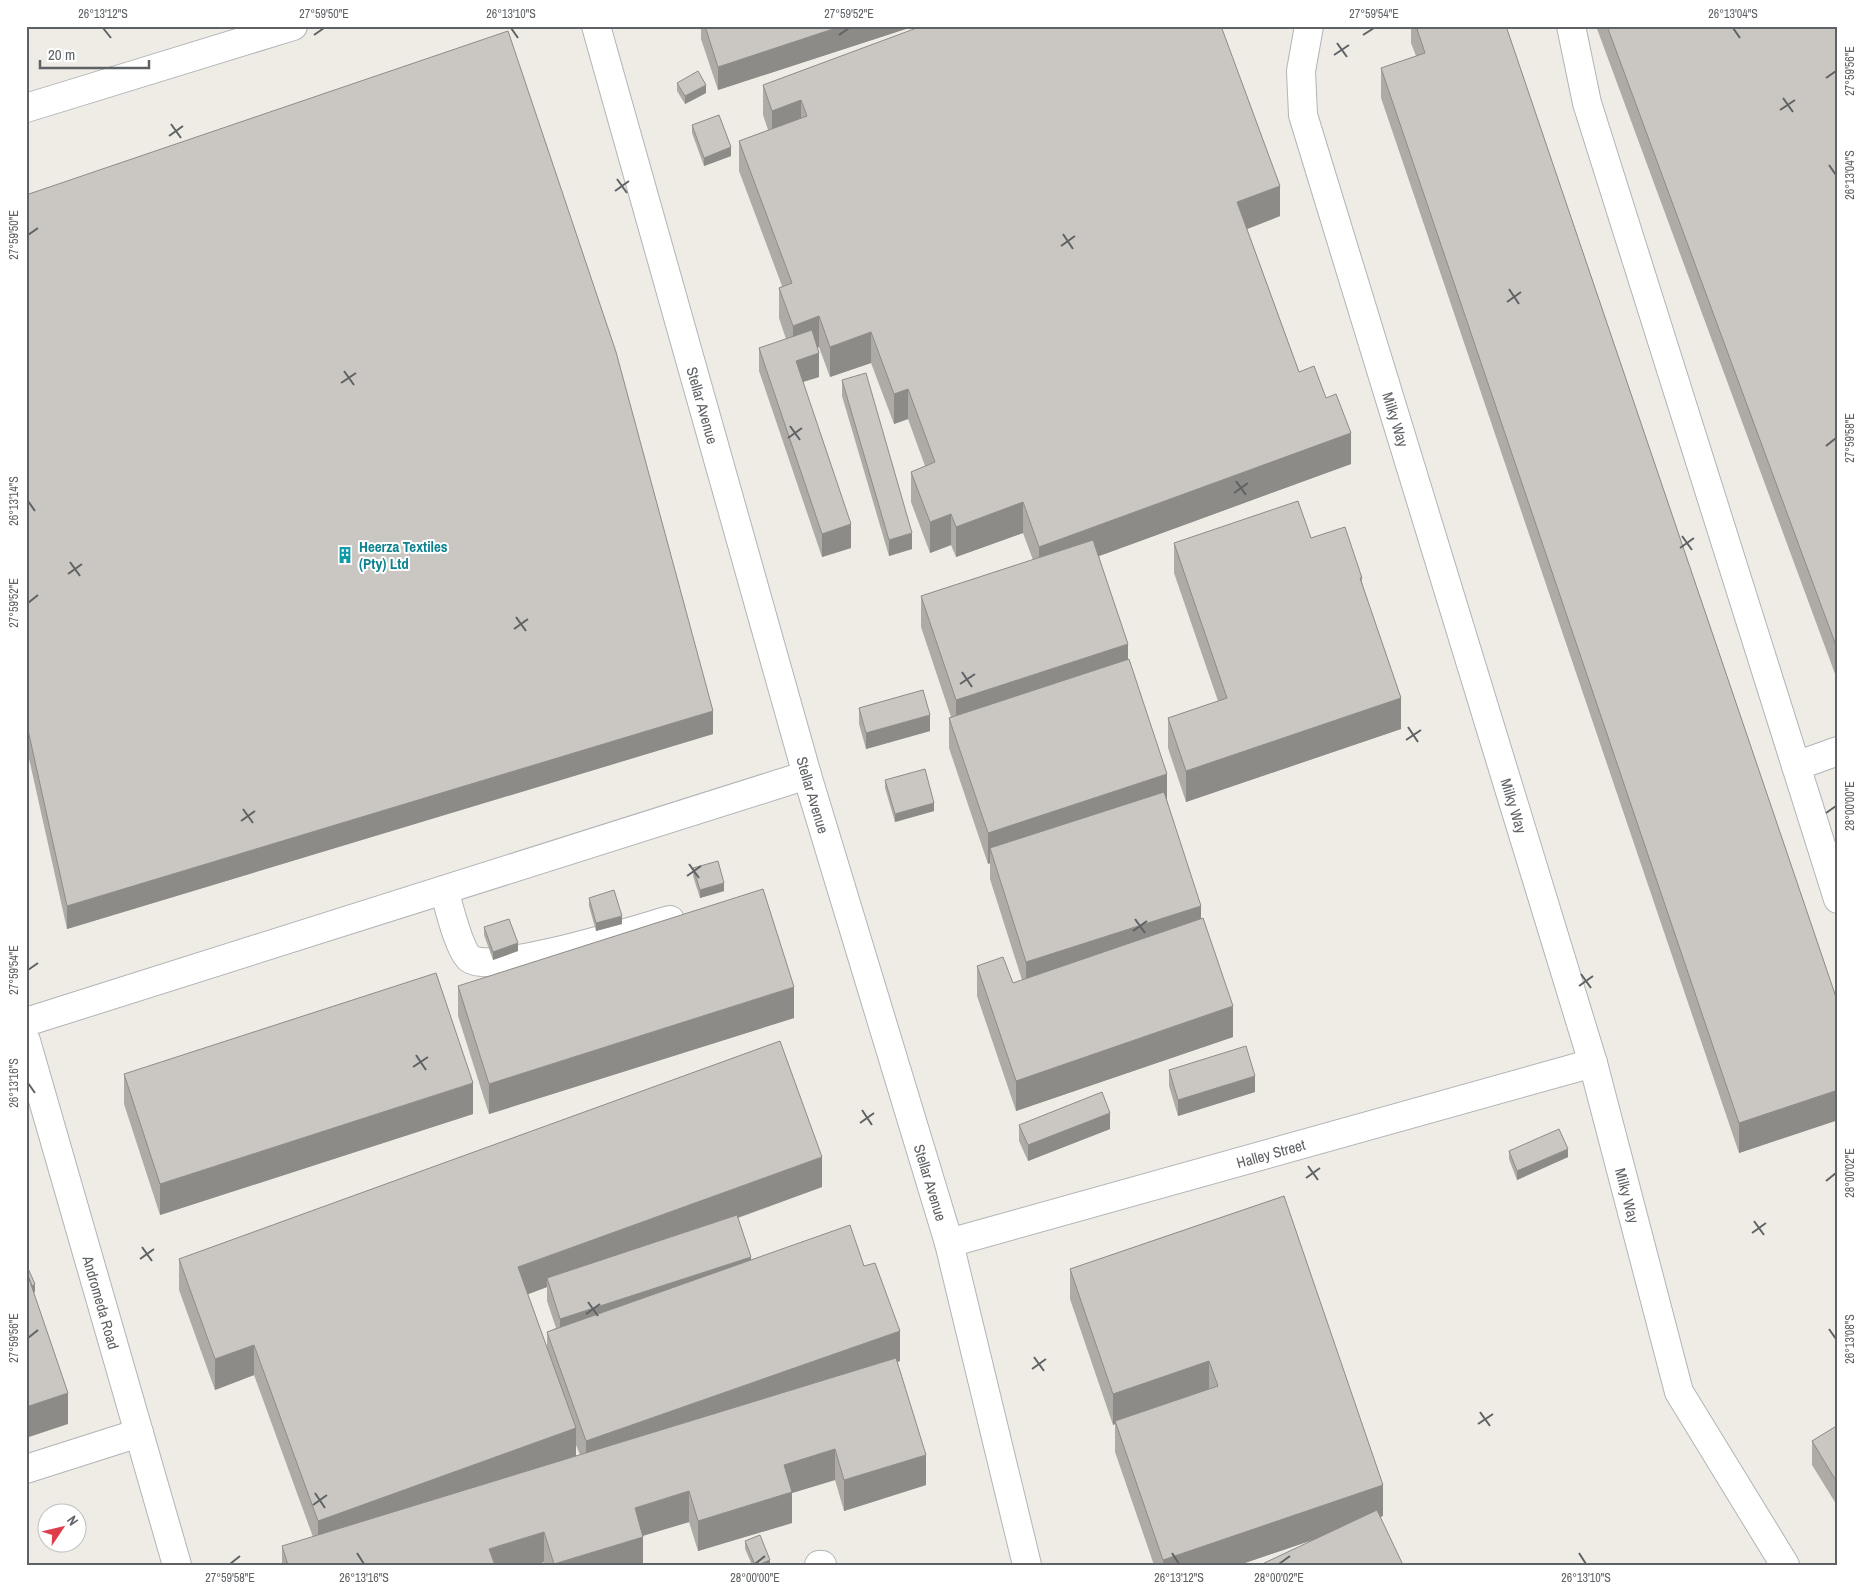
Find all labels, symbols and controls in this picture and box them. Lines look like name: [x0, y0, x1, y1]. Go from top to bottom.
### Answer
text: 26°13'12"S: [78, 6, 128, 22]
text: 27°59'50"E: [299, 6, 349, 22]
text: 26°13'10"S: [486, 6, 536, 22]
text: 27°59'52"E: [824, 6, 874, 22]
text: 27°59'54"E: [1349, 6, 1399, 22]
text: 26°13'04"S: [1708, 6, 1758, 22]
scale bar: [40, 38, 149, 70]
text: 20 m: [48, 44, 75, 65]
text: 27°59'56"E: [1842, 46, 1858, 96]
text: 26°13'04"S: [1842, 150, 1858, 200]
text: 27°59'50"E: [6, 210, 22, 260]
street label: Stellar Avenue: [682, 364, 724, 446]
street label: Milky Way: [1378, 389, 1415, 450]
text: 27°59'58"E: [1842, 413, 1858, 463]
text: 26°13'14"S: [6, 476, 22, 526]
place label: Heerza Textiles (Pty) Ltd: [359, 536, 448, 574]
building icon: Heerza Textiles (Pty) Ltd: [335, 545, 355, 565]
text: 27°59'52"E: [6, 578, 22, 628]
street label: Stellar Avenue: [792, 754, 835, 836]
street label: Milky Way: [1496, 776, 1533, 836]
text: 28°00'00"E: [1842, 781, 1858, 831]
text: 27°59'54"E: [6, 945, 22, 995]
text: 26°13'16"S: [6, 1058, 22, 1108]
street label: Halley Street: [1234, 1133, 1308, 1173]
street label: Stellar Avenue: [909, 1142, 952, 1224]
text: 28°00'02"E: [1842, 1148, 1858, 1198]
street label: Milky Way: [1610, 1166, 1645, 1226]
street label: Andromeda Road: [78, 1252, 125, 1352]
text: 27°59'56"E: [6, 1313, 22, 1363]
text: 26°13'08"S: [1842, 1314, 1858, 1364]
north arrow: [38, 1504, 88, 1554]
text: N: [63, 1512, 82, 1529]
text: 27°59'58"E: [205, 1570, 255, 1586]
text: 26°13'16"S: [339, 1570, 389, 1586]
text: 28°00'00"E: [730, 1570, 780, 1586]
text: 26°13'12"S: [1154, 1570, 1204, 1586]
text: 28°00'02"E: [1254, 1570, 1304, 1586]
text: 26°13'10"S: [1561, 1570, 1611, 1586]

